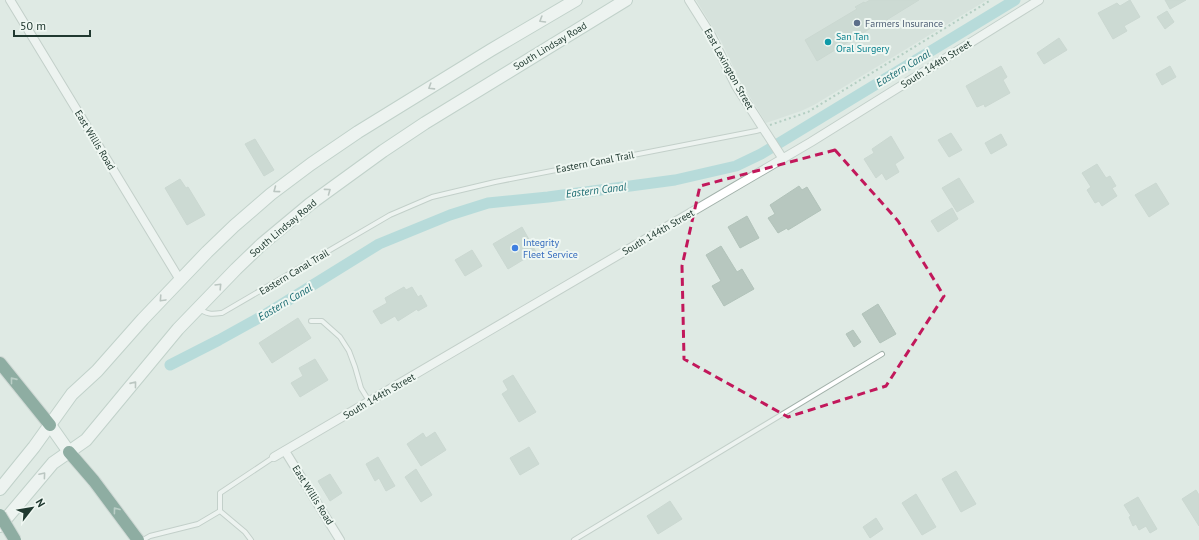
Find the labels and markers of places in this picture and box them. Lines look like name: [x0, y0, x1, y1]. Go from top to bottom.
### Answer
place label: Farmers Insurance: [865, 17, 943, 30]
marker: Farmers Insurance: [852, 18, 862, 28]
place label: San Tan Oral Surgery: [836, 30, 890, 55]
marker: San Tan Oral Surgery: [823, 37, 833, 47]
place label: Integrity Fleet Service: [523, 236, 578, 261]
marker: Integrity Fleet Service: [510, 243, 520, 253]

